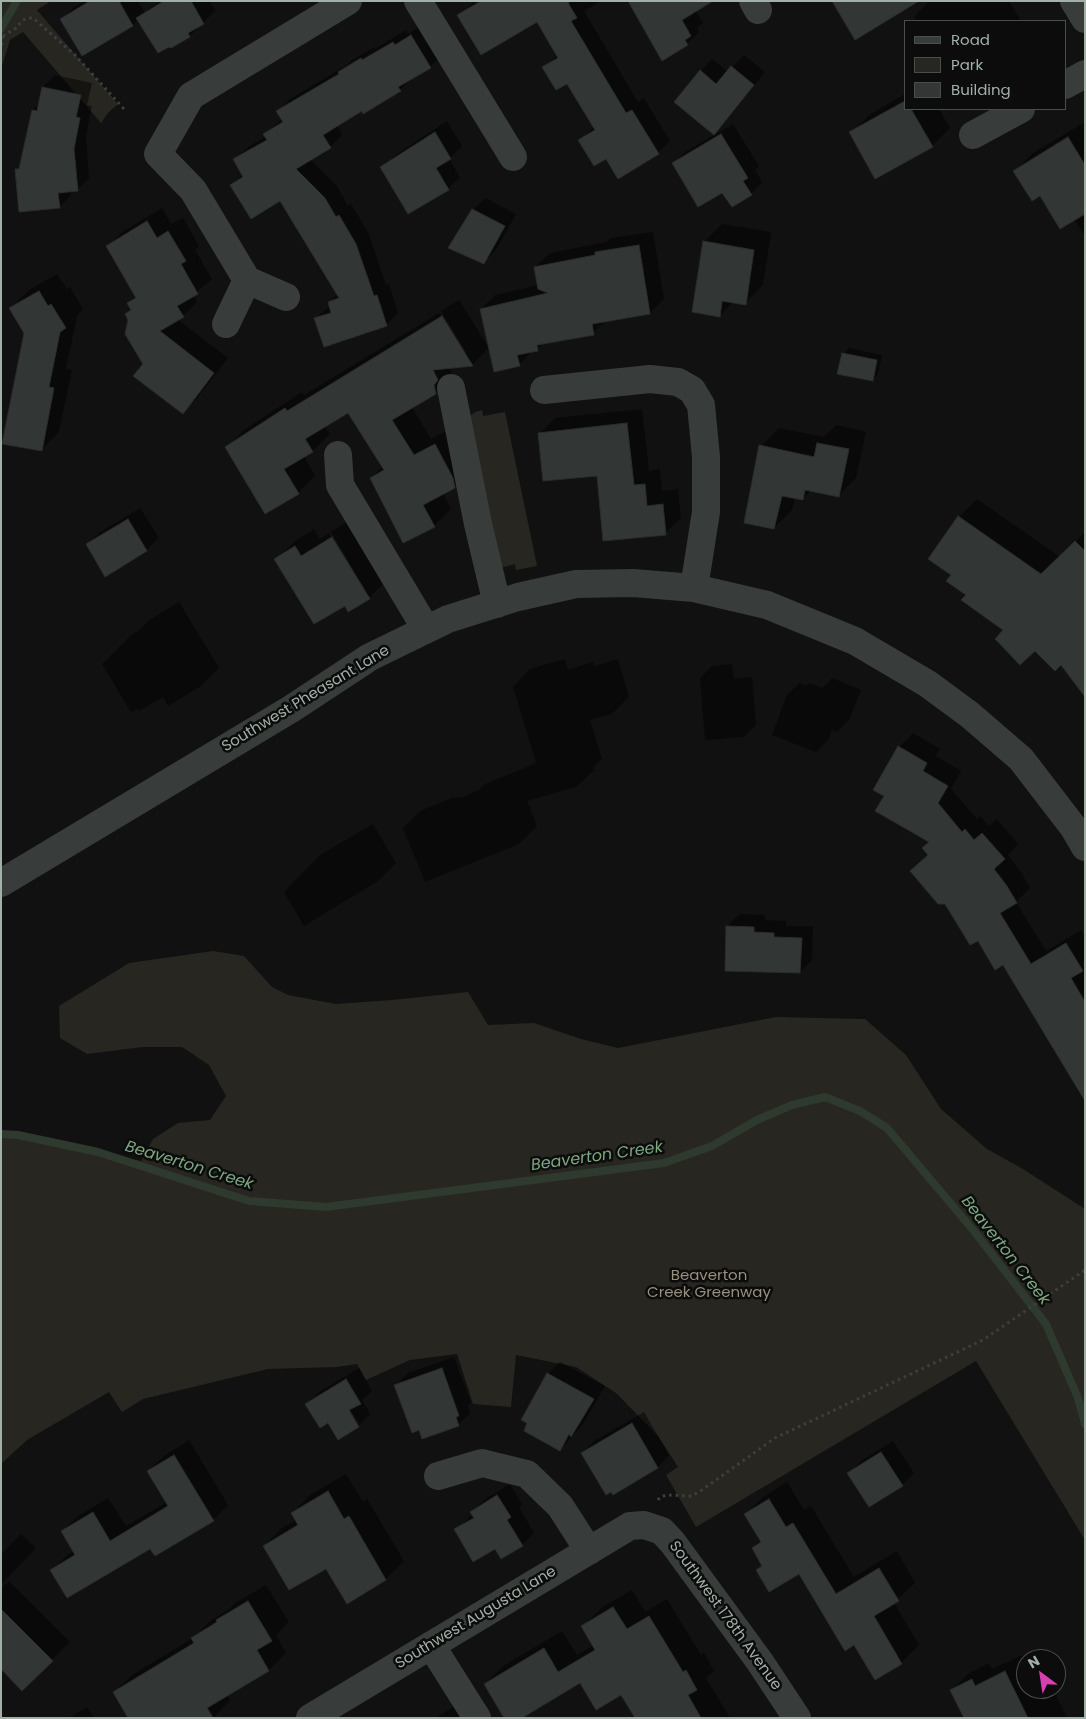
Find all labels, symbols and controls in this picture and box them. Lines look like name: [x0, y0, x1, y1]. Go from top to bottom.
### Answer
legend: [904, 20, 1066, 110]
text: Road: [951, 29, 990, 50]
text: Park: [951, 54, 983, 75]
text: Building: [951, 79, 1011, 100]
street label: Southwest Pheasant Lane: [219, 642, 393, 756]
water label: Beaverton Creek: [123, 1137, 255, 1195]
water label: Beaverton Creek: [530, 1138, 664, 1176]
water label: Beaverton Creek: [957, 1193, 1053, 1309]
park label: Beaverton Creek Greenway: [647, 1267, 771, 1302]
street label: Southwest 178th Avenue: [665, 1538, 785, 1694]
street label: Southwest Augusta Lane: [392, 1563, 560, 1673]
north arrow: [1016, 1649, 1066, 1699]
text: N: [1024, 1651, 1043, 1673]

